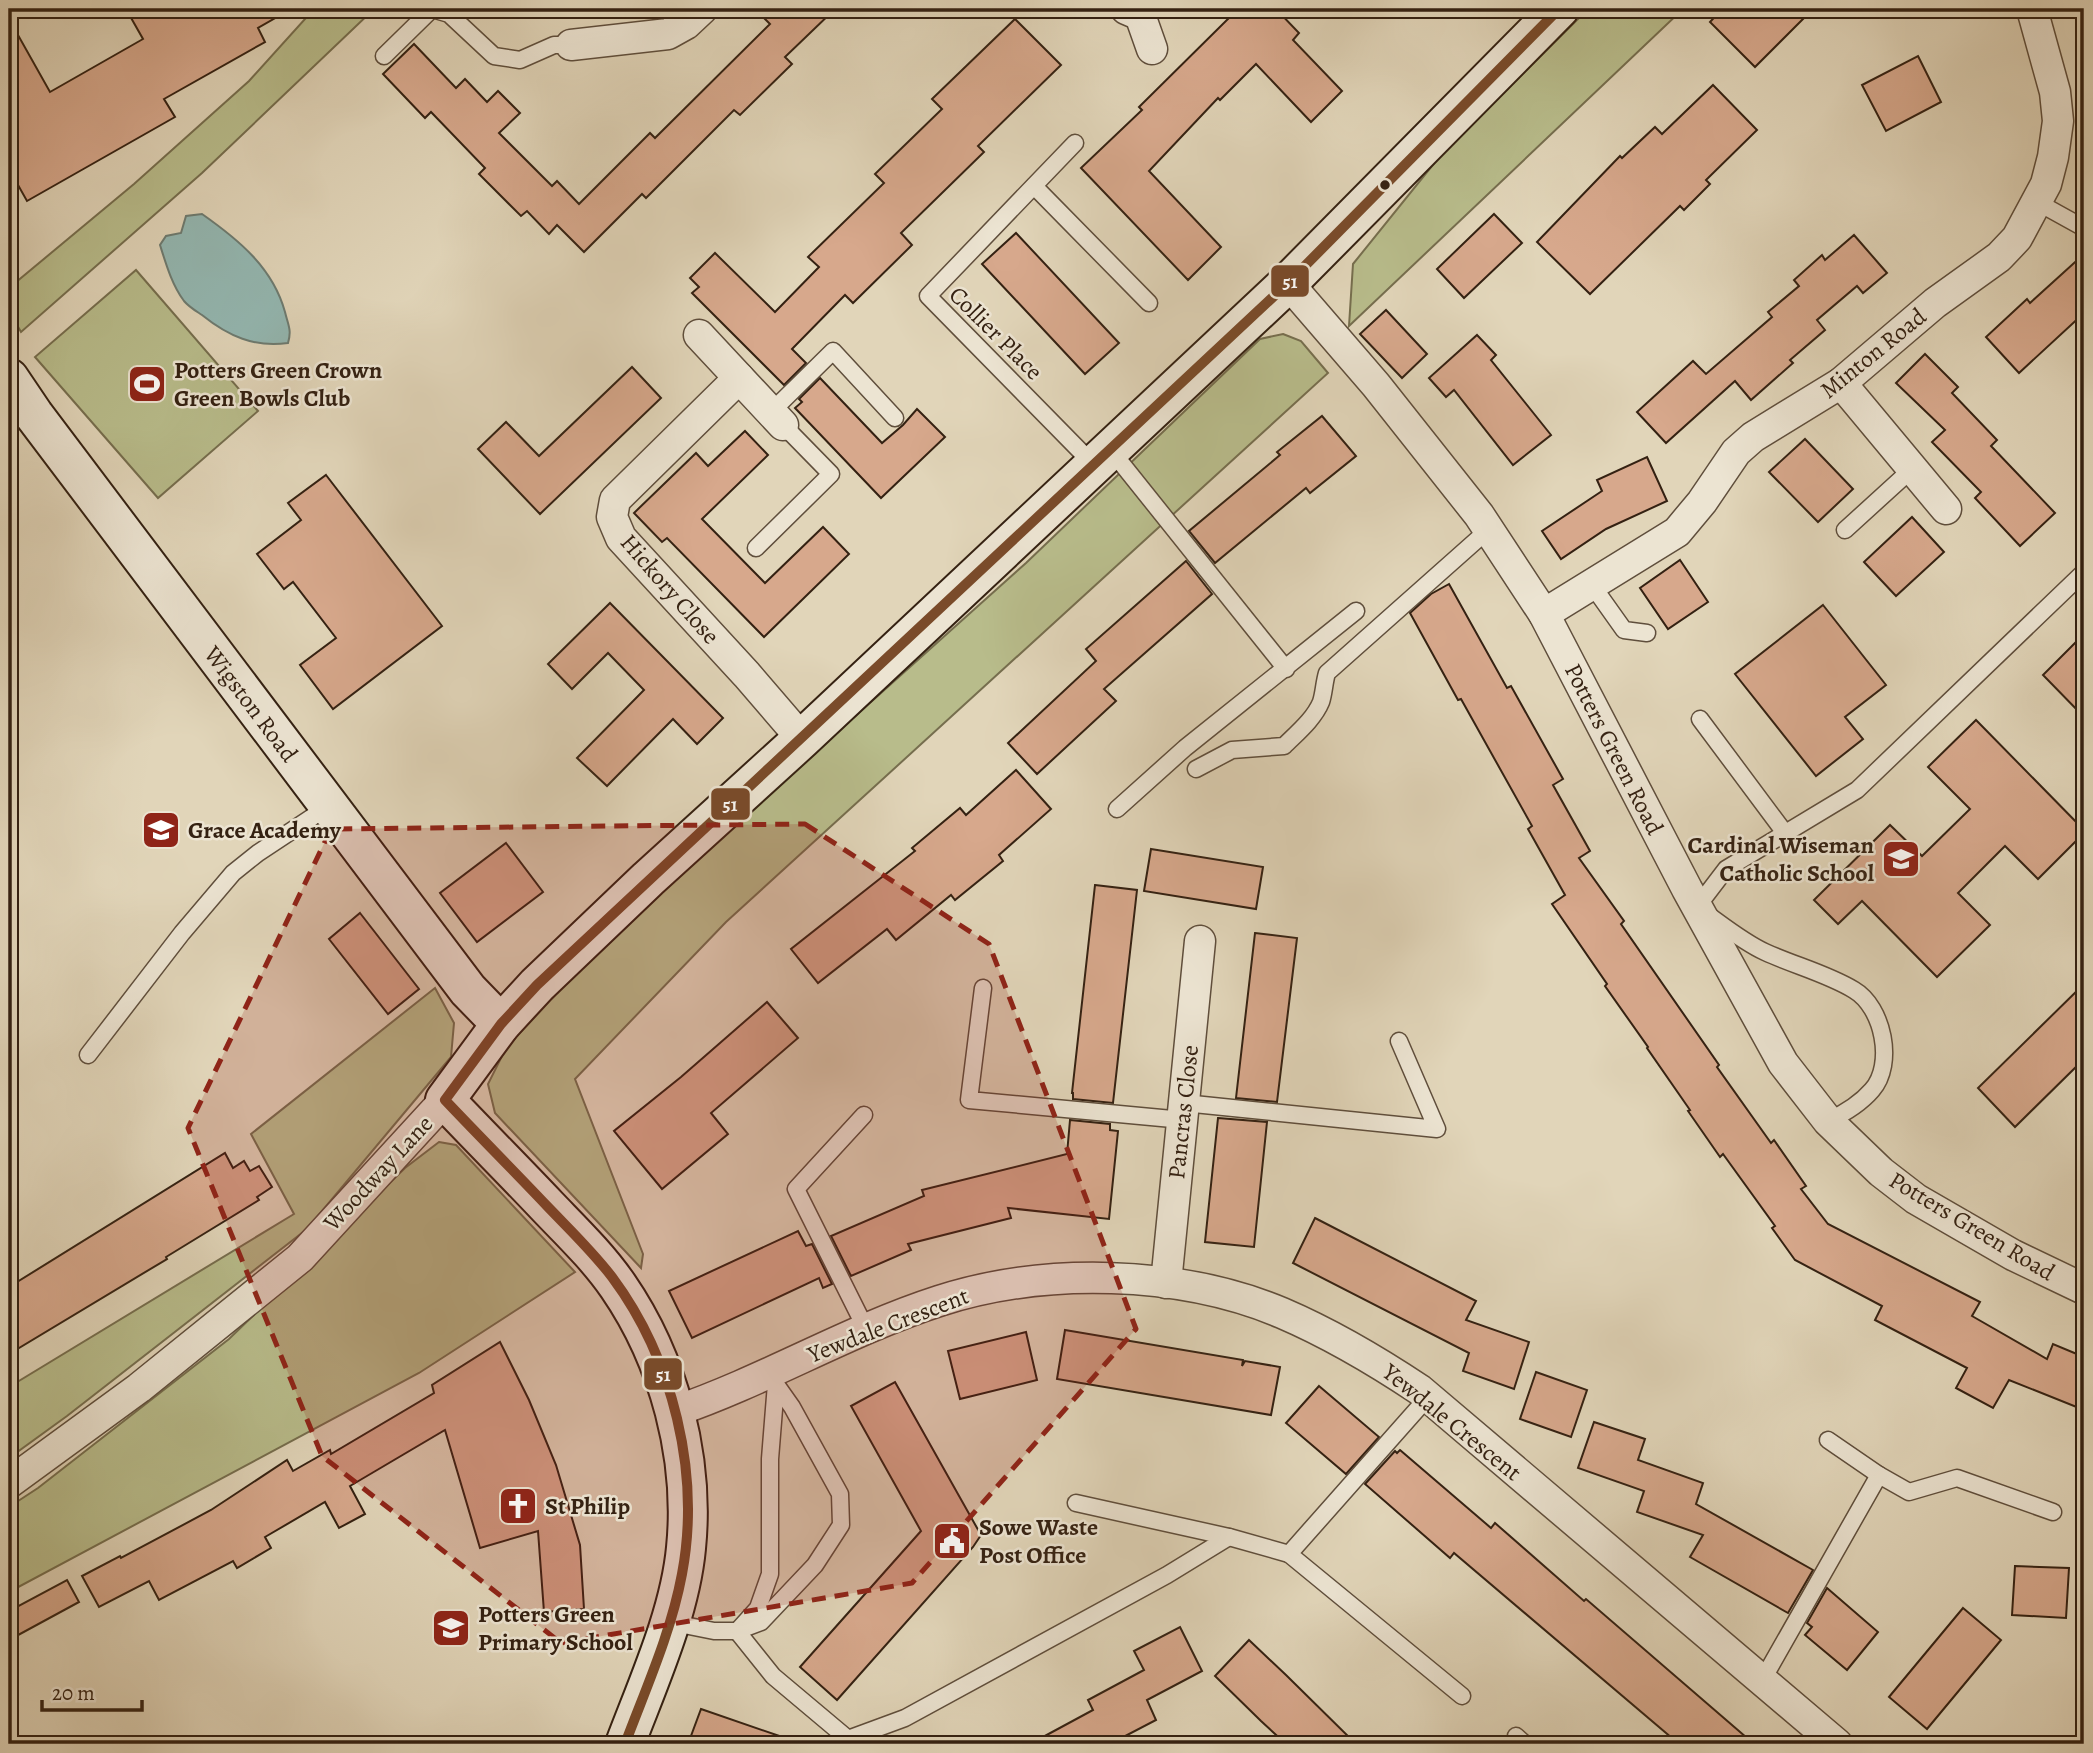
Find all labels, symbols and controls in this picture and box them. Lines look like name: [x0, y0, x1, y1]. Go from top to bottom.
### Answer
unlabelled marker: [1378, 178, 1392, 192]
line badge: 51: [1270, 264, 1310, 298]
text: 51: [1283, 269, 1298, 295]
street label: Collier Place: [942, 279, 1050, 387]
street label: Minton Road: [1813, 300, 1933, 406]
place label: Potters Green Crown Green Bowls Club: [174, 354, 383, 414]
sports icon: Potters Green Crown Green Bowls Club: [126, 363, 168, 405]
street label: Hickory Close: [613, 527, 727, 651]
street label: Wigston Road: [196, 639, 305, 769]
street label: Potters Green Road: [1557, 658, 1671, 840]
line badge: 51: [710, 787, 751, 821]
text: 51: [723, 792, 738, 818]
school or university icon: Grace Academy: [140, 809, 182, 851]
place label: Grace Academy: [188, 814, 342, 846]
place label: Cardinal Wiseman Catholic School: [1688, 829, 1875, 889]
school or university icon: Cardinal Wiseman Catholic School: [1880, 838, 1922, 880]
street label: Pancras Close: [1160, 1043, 1206, 1181]
street label: Woodway Lane: [315, 1108, 440, 1239]
street label: Potters Green Road: [1883, 1164, 2061, 1288]
street label: Yewdale Crescent: [802, 1280, 973, 1371]
street label: Yewdale Crescent: [1375, 1355, 1528, 1488]
line badge: 51: [643, 1357, 683, 1391]
text: 51: [656, 1362, 671, 1388]
church icon: St Philip: [497, 1485, 539, 1527]
place label: St Philip: [545, 1490, 630, 1522]
place label: Sowe Waste Post Office: [979, 1511, 1098, 1571]
public building icon: Sowe Waste Post Office: [931, 1520, 973, 1562]
place label: Potters Green Primary School: [478, 1598, 633, 1658]
school or university icon: Potters Green Primary School: [430, 1607, 472, 1649]
scale bar: [42, 1669, 142, 1713]
text: 20 m: [52, 1679, 95, 1707]

